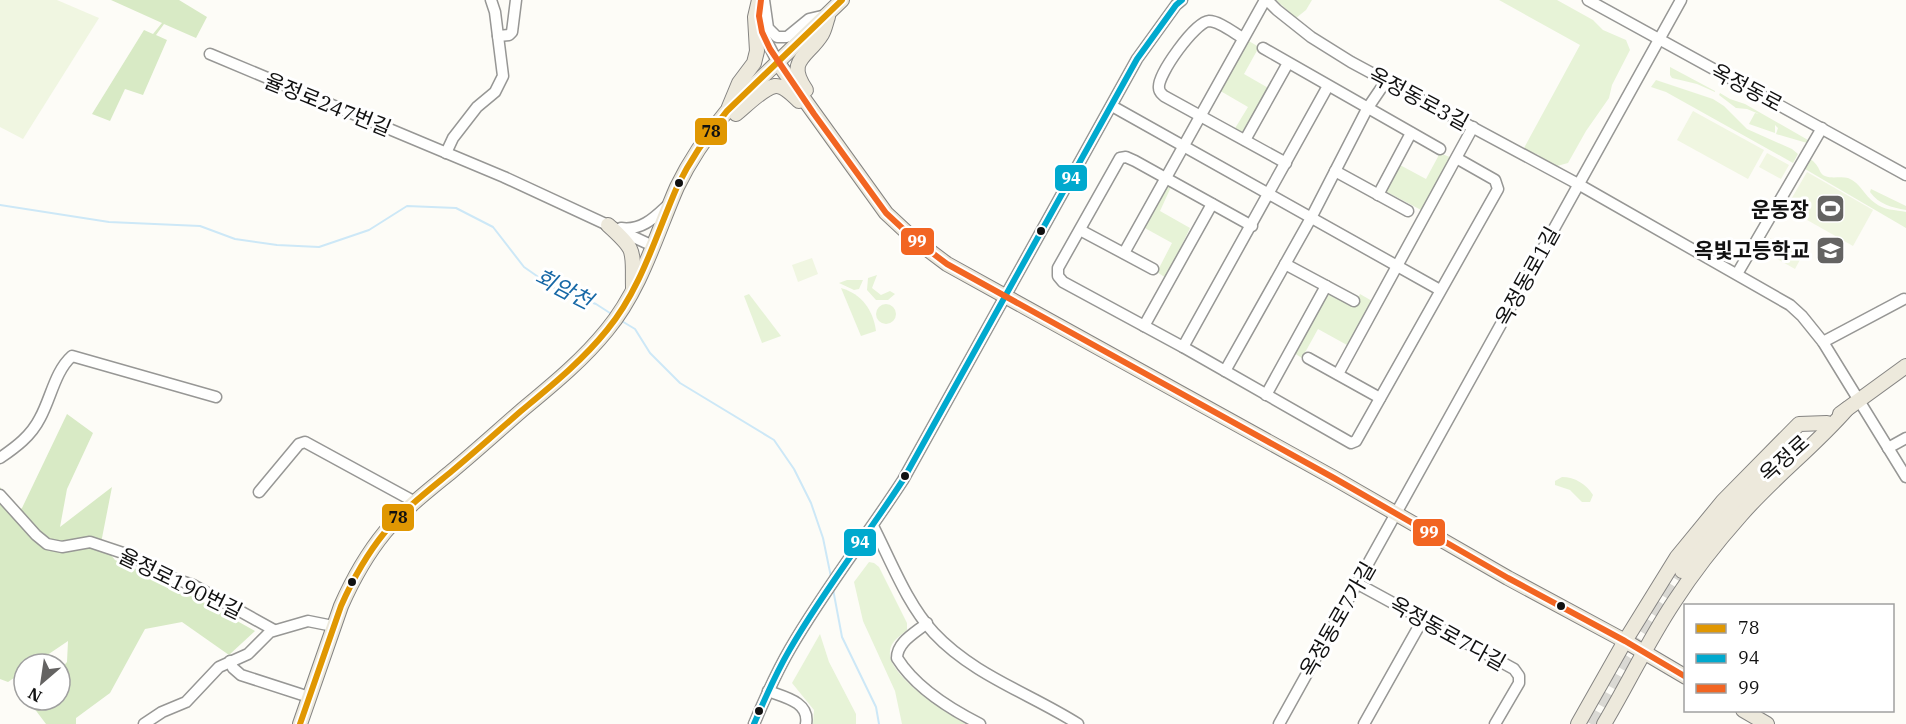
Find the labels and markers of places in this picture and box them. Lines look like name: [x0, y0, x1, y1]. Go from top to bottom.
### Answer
unlabelled marker: [673, 177, 685, 189]
sports icon: 운동장: [1814, 193, 1846, 225]
place label: 운동장: [1751, 195, 1809, 223]
unlabelled marker: [1035, 225, 1047, 237]
school or university icon: 옥빛고등학교: [1815, 234, 1847, 266]
place label: 옥빛고등학교: [1694, 236, 1810, 264]
unlabelled marker: [899, 470, 911, 482]
unlabelled marker: [346, 576, 358, 588]
unlabelled marker: [1555, 600, 1567, 612]
unlabelled marker: [753, 705, 765, 717]

